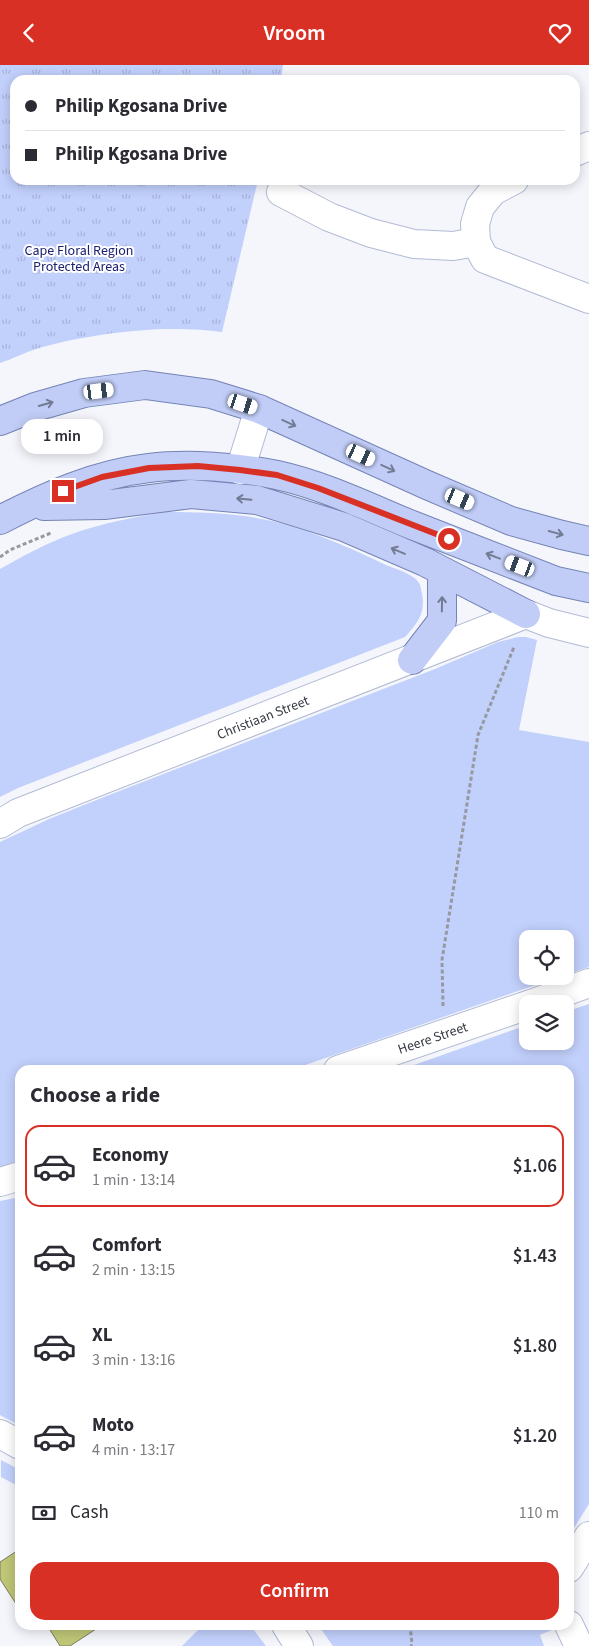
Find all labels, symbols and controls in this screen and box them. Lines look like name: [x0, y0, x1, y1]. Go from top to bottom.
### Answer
text: Vroom: [263, 17, 326, 49]
icon: back: [15, 19, 43, 47]
icon: heart: [546, 19, 574, 47]
text: Philip Kgosana Drive: [55, 93, 227, 120]
text: Philip Kgosana Drive: [55, 141, 227, 168]
park label: Cape Floral Region Protected Areas: [25, 241, 133, 277]
car: [83, 382, 114, 400]
car: [226, 392, 259, 416]
one-way arrow: [37, 399, 53, 409]
one-way arrow: [281, 418, 296, 428]
callout: 1 min: [22, 419, 104, 453]
text: 1 min: [43, 425, 81, 447]
car: [344, 442, 377, 468]
one-way arrow: [380, 463, 395, 473]
route end: [52, 480, 74, 502]
car: [443, 486, 476, 512]
one-way arrow: [237, 494, 253, 504]
route start: [438, 528, 460, 550]
one-way arrow: [547, 529, 563, 538]
one-way arrow: [391, 545, 406, 555]
one-way arrow: [486, 551, 501, 560]
car: [503, 554, 536, 578]
one-way arrow: [437, 596, 447, 612]
street label: Christiaan Street: [214, 691, 312, 745]
map controls: [519, 930, 574, 1050]
button: locate: [519, 930, 574, 985]
button: layers: [519, 995, 574, 1050]
street label: Heere Street: [395, 1017, 471, 1060]
text: Choose a ride: [30, 1079, 160, 1111]
text: Economy: [92, 1142, 169, 1169]
icon: car: [32, 1144, 77, 1189]
text: $1.06: [513, 1153, 557, 1180]
text: 1 min · 13:14: [92, 1169, 175, 1191]
text: Comfort: [92, 1232, 162, 1259]
icon: car: [32, 1234, 77, 1279]
text: $1.43: [513, 1243, 557, 1270]
text: 2 min · 13:15: [92, 1259, 175, 1281]
text: XL: [92, 1322, 113, 1349]
icon: car: [32, 1324, 77, 1369]
text: $1.80: [513, 1333, 557, 1360]
text: 3 min · 13:16: [92, 1349, 175, 1371]
text: Moto: [92, 1412, 134, 1439]
icon: car: [32, 1414, 77, 1459]
text: $1.20: [513, 1423, 557, 1450]
text: 4 min · 13:17: [92, 1439, 175, 1461]
icon: cash: [30, 1499, 58, 1527]
text: Cash: [70, 1499, 109, 1526]
text: 110 m: [519, 1502, 559, 1524]
button: Confirm: [30, 1562, 559, 1620]

